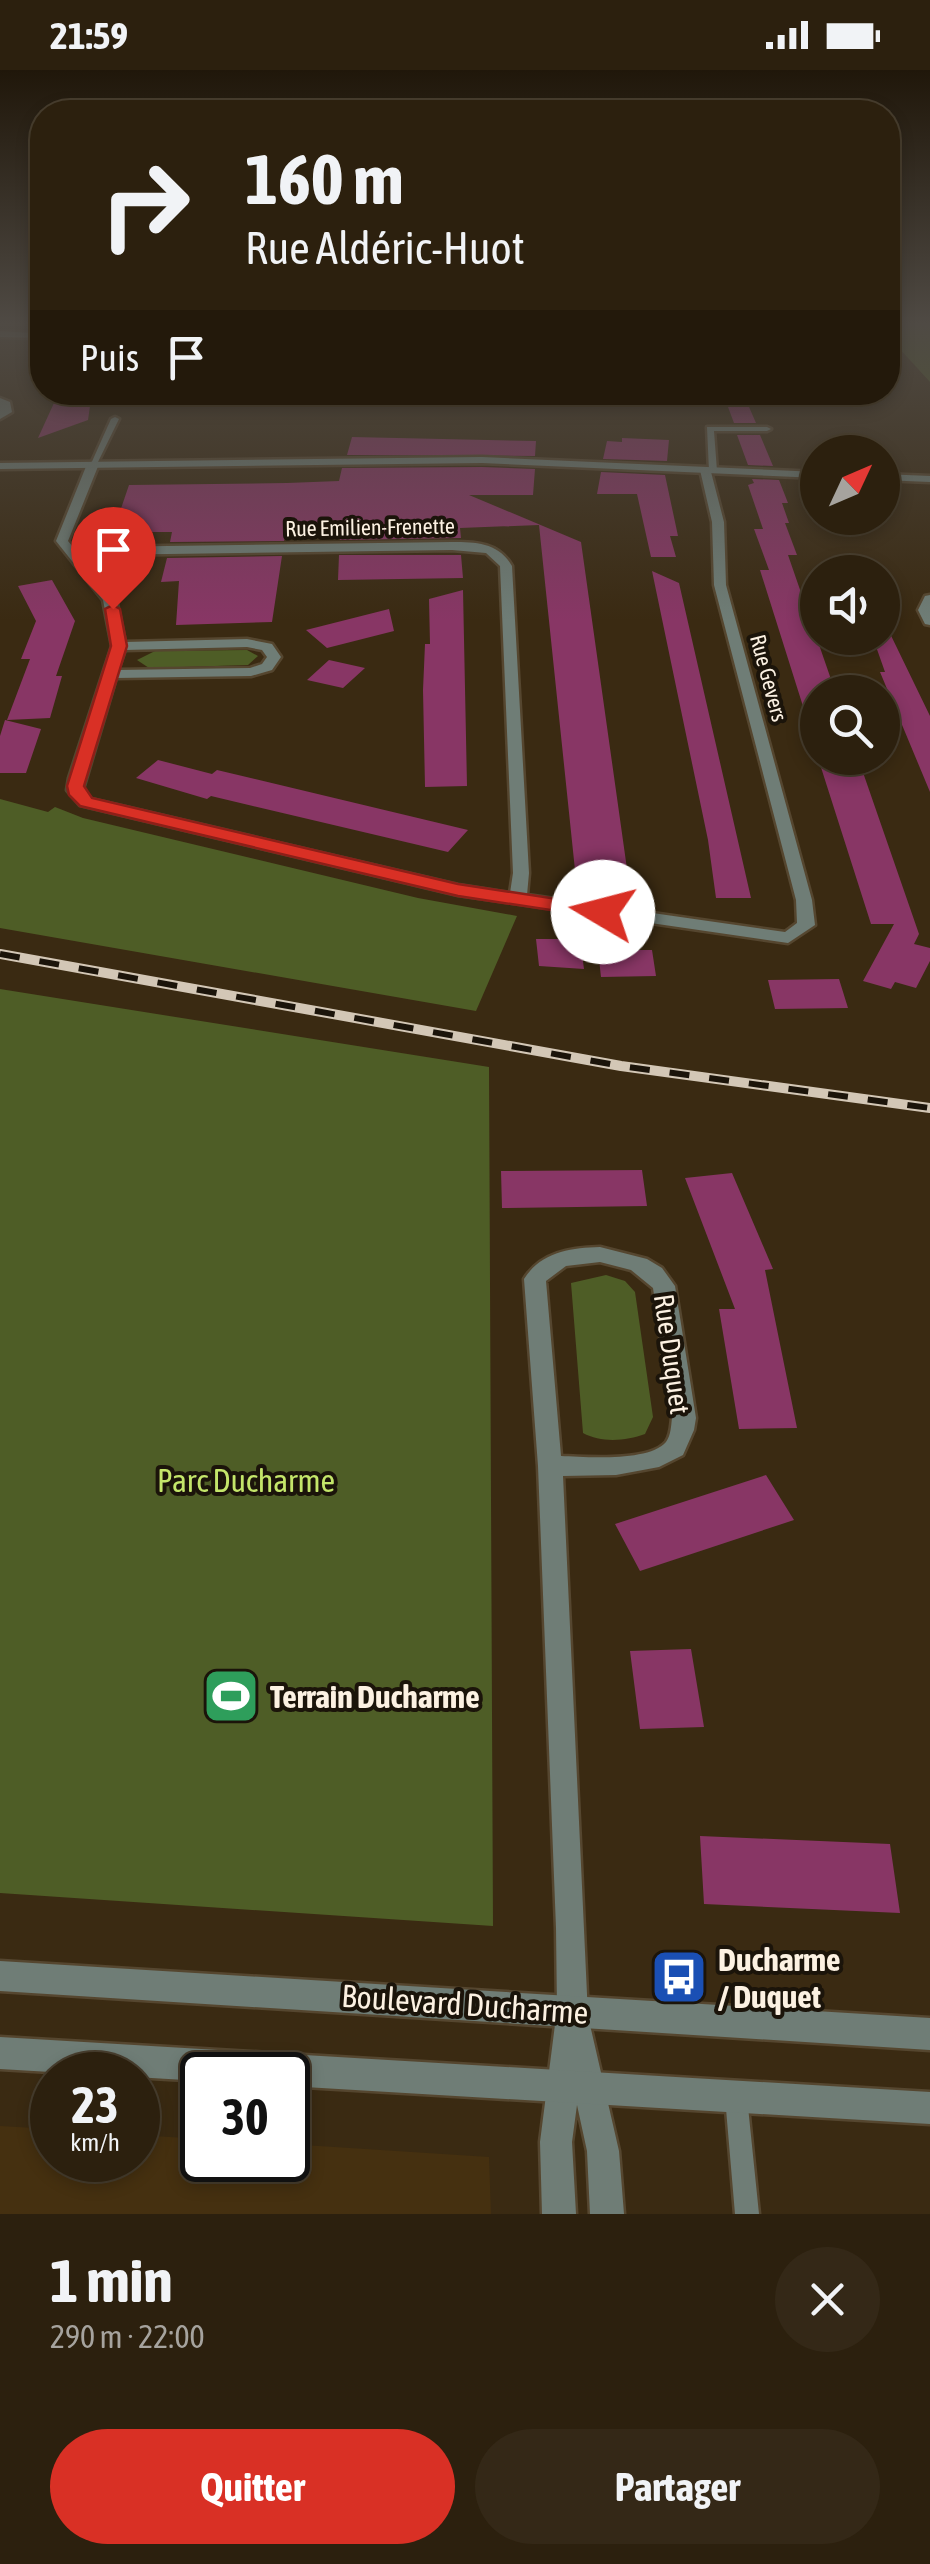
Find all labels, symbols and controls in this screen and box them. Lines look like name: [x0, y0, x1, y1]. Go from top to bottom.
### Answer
text: 21:59: [50, 14, 128, 57]
text: 160 m: [245, 139, 404, 219]
icon: right: [80, 140, 210, 270]
text: Rue Aldéric-Huot: [245, 222, 525, 274]
icon: arrive: [159, 330, 214, 385]
text: Puis: [80, 336, 139, 379]
north arrow: [800, 435, 900, 535]
map controls: [800, 435, 900, 775]
pin: [71, 507, 156, 610]
street label: Rue Emilien-Frenette: [285, 513, 455, 541]
icon: arrive: [86, 522, 141, 577]
button: sound: [800, 555, 900, 655]
street label: Rue Gevers: [745, 632, 793, 725]
button: search: [800, 675, 900, 775]
position arrow: [551, 860, 655, 964]
street label: Rue Duquet: [648, 1292, 696, 1416]
park label: Parc Ducharme: [157, 1462, 335, 1499]
sports icon: Terrain Ducharme: [201, 1666, 261, 1726]
place label: Terrain Ducharme: [270, 1678, 480, 1715]
place label: Ducharme / Duquet: [718, 1941, 841, 2015]
bus stop icon: Ducharme / Duquet: [649, 1947, 709, 2007]
street label: Boulevard Ducharme: [340, 1977, 590, 2031]
speed limit sign: 30: [180, 2052, 310, 2182]
text: 23: [71, 2076, 118, 2134]
text: km/h: [70, 2128, 120, 2156]
text: 1 min: [50, 2246, 173, 2315]
button: close: [775, 2247, 880, 2352]
text: 290 m · 22:00: [50, 2318, 205, 2355]
button: Quitter: [50, 2429, 455, 2544]
button: Partager: [475, 2429, 880, 2544]

